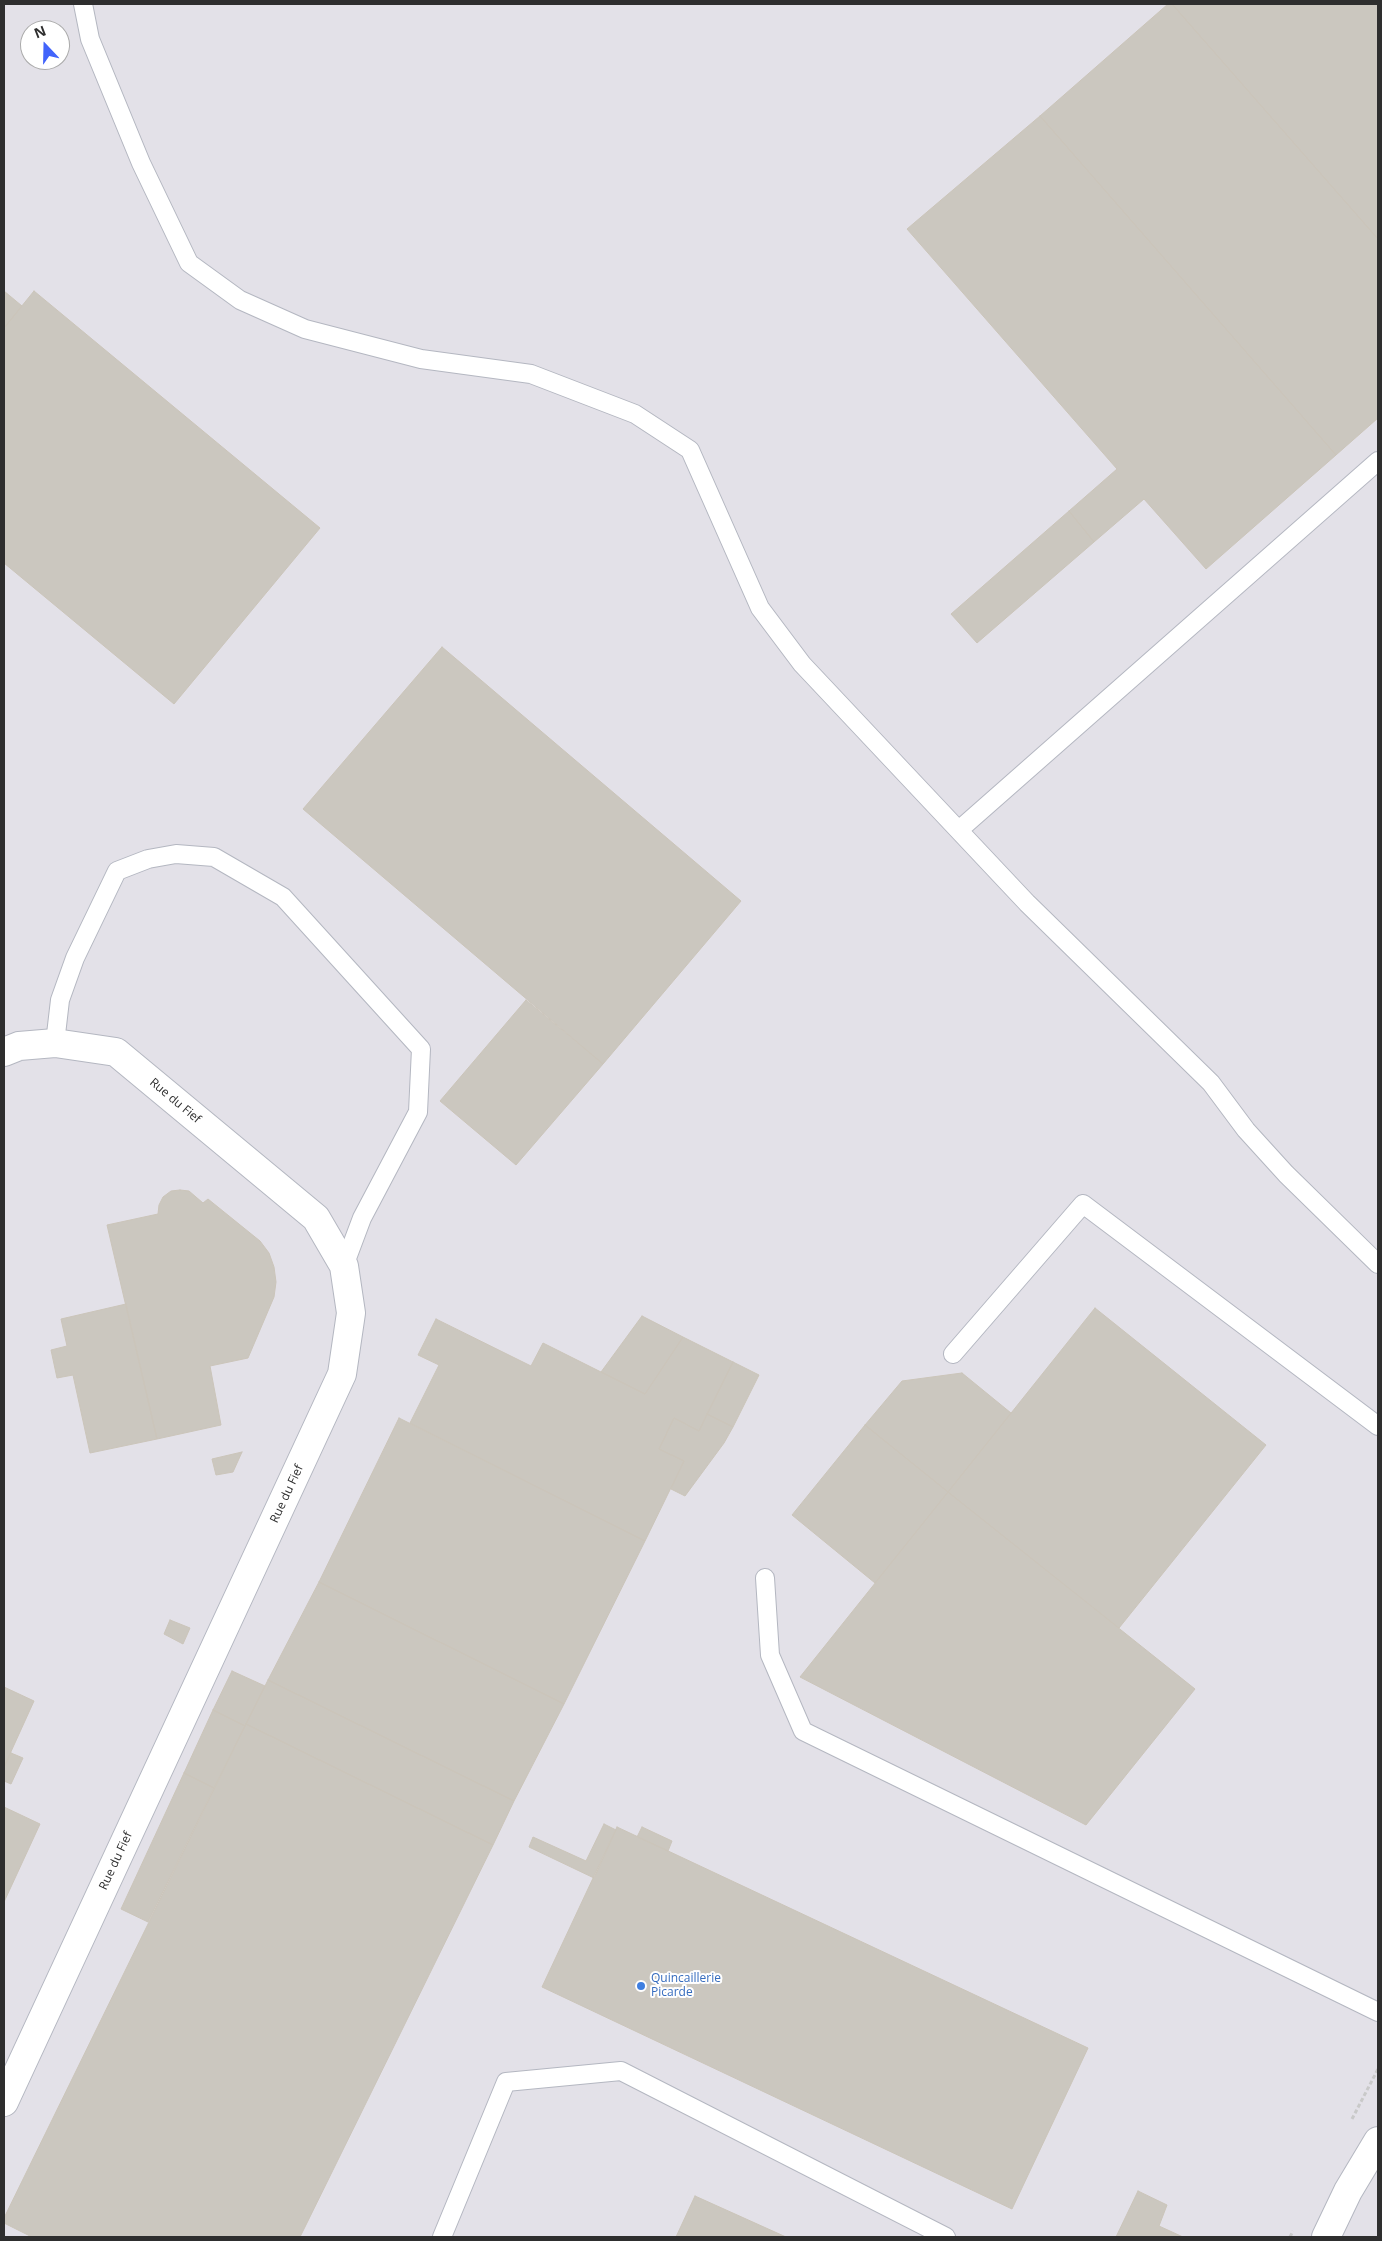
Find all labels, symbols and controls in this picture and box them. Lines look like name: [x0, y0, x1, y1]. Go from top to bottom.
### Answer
north arrow: [20, 20, 70, 70]
text: N: [31, 21, 49, 42]
street label: Rue du Fief: [146, 1075, 204, 1127]
street label: Rue du Fief: [267, 1463, 307, 1525]
street label: Rue du Fief: [96, 1830, 136, 1892]
place label: Quincaillerie Picarde: [651, 1972, 721, 2000]
marker: Quincaillerie Picarde: [635, 1980, 647, 1992]

